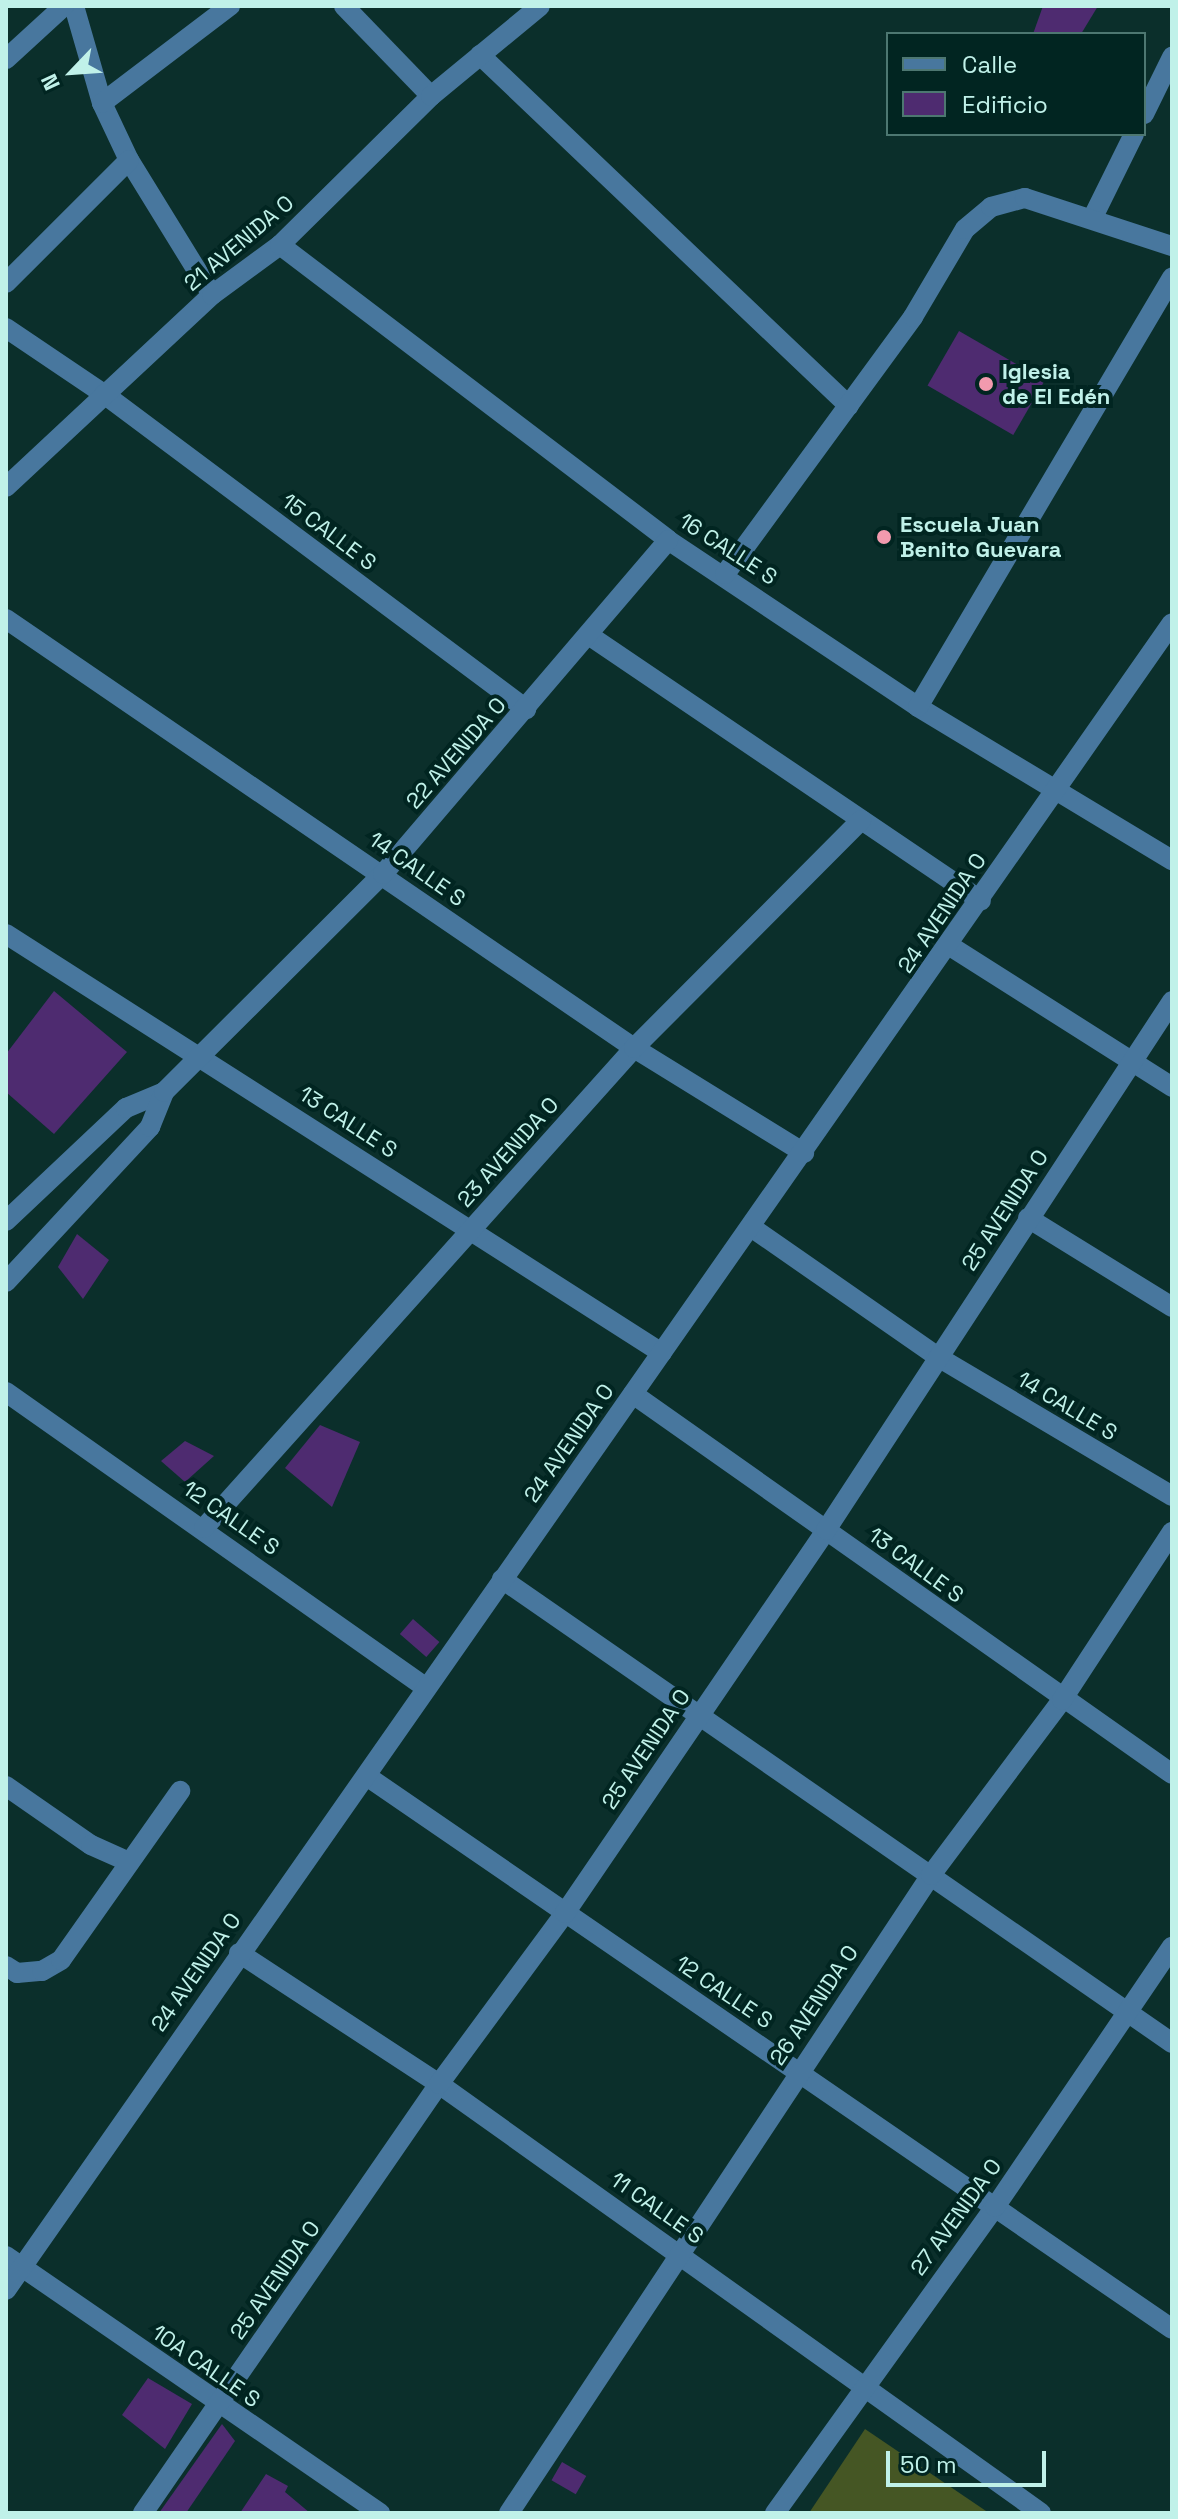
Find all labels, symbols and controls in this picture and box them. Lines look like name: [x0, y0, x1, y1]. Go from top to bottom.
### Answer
north arrow: [32, 32, 112, 112]
legend: [886, 32, 1146, 136]
text: Calle: [962, 49, 1017, 80]
text: N: [34, 70, 66, 95]
text: Edificio: [962, 89, 1048, 120]
street label: 21 AVENIDA O: [179, 189, 299, 297]
place label: Iglesia de El Edén: [1002, 358, 1110, 410]
marker: Iglesia de El Edén: [977, 375, 995, 393]
street label: 15 CALLE S: [277, 488, 381, 576]
street label: 16 CALLE S: [674, 508, 782, 590]
place label: Escuela Juan Benito Guevara: [900, 511, 1062, 562]
marker: Escuela Juan Benito Guevara: [875, 528, 893, 546]
street label: 22 AVENIDA O: [400, 692, 512, 814]
street label: 14 CALLE S: [364, 826, 470, 912]
street label: 24 AVENIDA O: [892, 848, 992, 978]
street label: 13 CALLE S: [294, 1081, 402, 1163]
street label: 23 AVENIDA O: [452, 1091, 564, 1213]
street label: 25 AVENIDA O: [956, 1144, 1054, 1276]
street label: 14 CALLE S: [1012, 1366, 1122, 1446]
street label: 24 AVENIDA O: [518, 1378, 620, 1508]
street label: 12 CALLE S: [178, 1475, 284, 1561]
street label: 13 CALLE S: [863, 1522, 969, 1608]
street label: 25 AVENIDA O: [596, 1684, 696, 1814]
street label: 24 AVENIDA O: [145, 1907, 247, 2037]
street label: 26 AVENIDA O: [764, 1940, 864, 2070]
street label: 12 CALLE S: [670, 1950, 778, 2034]
street label: 27 AVENIDA O: [905, 2153, 1007, 2281]
street label: 11 CALLE S: [605, 2166, 709, 2250]
street label: 25 AVENIDA O: [224, 2215, 326, 2345]
street label: 10A CALLE S: [147, 2319, 265, 2413]
scale bar: [890, 2435, 1050, 2485]
text: 50 m: [900, 2449, 957, 2480]

